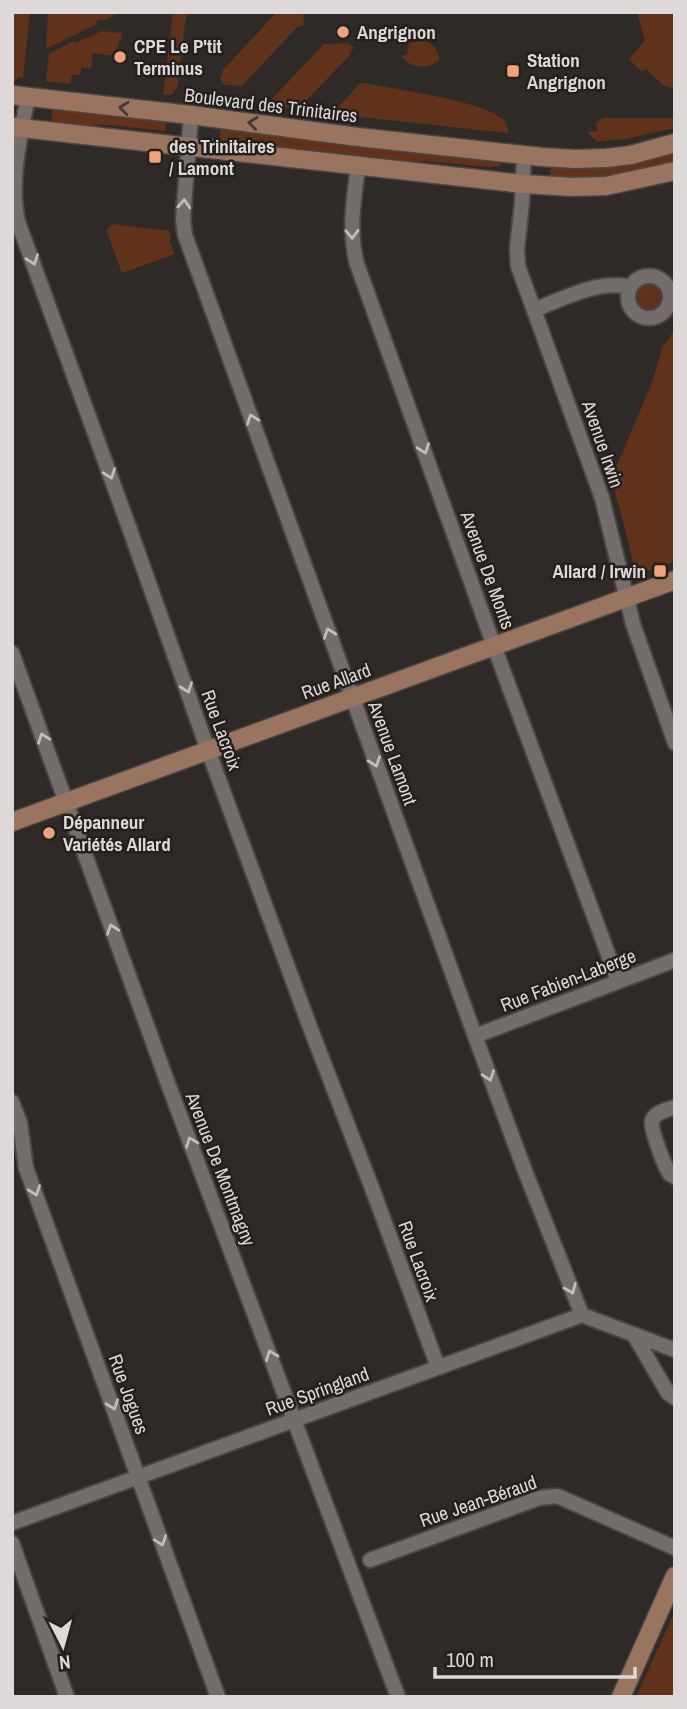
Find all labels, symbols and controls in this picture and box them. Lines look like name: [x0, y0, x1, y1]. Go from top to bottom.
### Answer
place label: Angrignon: [357, 19, 436, 45]
marker: Angrignon: [335, 24, 351, 40]
place label: CPE Le P'tit Terminus: [134, 33, 222, 81]
place label: Station Angrignon: [527, 47, 606, 95]
marker: CPE Le P'tit Terminus: [112, 49, 128, 65]
marker: Station Angrignon: [505, 63, 521, 79]
street label: Boulevard des Trinitaires: [183, 81, 359, 129]
one-way arrow: [118, 101, 129, 116]
one-way arrow: [247, 116, 259, 131]
place label: des Trinitaires / Lamont: [169, 133, 275, 181]
marker: des Trinitaires / Lamont: [147, 149, 163, 165]
one-way arrow: [176, 198, 191, 209]
one-way arrow: [344, 229, 360, 239]
one-way arrow: [24, 254, 38, 266]
street label: Avenue Irwin: [576, 396, 630, 491]
one-way arrow: [246, 414, 260, 426]
one-way arrow: [416, 442, 430, 454]
one-way arrow: [102, 468, 116, 480]
street label: Avenue De Monts: [454, 507, 521, 633]
place label: Allard / Irwin: [552, 558, 646, 584]
marker: Allard / Irwin: [652, 563, 668, 579]
one-way arrow: [323, 628, 337, 640]
street label: Rue Allard: [298, 656, 374, 706]
one-way arrow: [179, 682, 193, 694]
street label: Rue Lacroix: [195, 686, 249, 774]
street label: Avenue Lamont: [362, 696, 424, 809]
one-way arrow: [37, 733, 51, 745]
one-way arrow: [367, 755, 381, 767]
place label: Dépanneur Variétés Allard: [63, 809, 171, 857]
marker: Dépanneur Variétés Allard: [41, 825, 57, 841]
one-way arrow: [106, 923, 120, 935]
street label: Rue Fabien-Laberge: [497, 942, 639, 1018]
one-way arrow: [481, 1070, 495, 1082]
street label: Avenue De Montmagny: [179, 1088, 262, 1250]
one-way arrow: [185, 1137, 199, 1149]
one-way arrow: [27, 1185, 41, 1197]
street label: Rue Lacroix: [392, 1217, 446, 1305]
one-way arrow: [563, 1282, 577, 1294]
street label: Rue Jogues: [103, 1350, 156, 1438]
one-way arrow: [265, 1350, 279, 1362]
street label: Rue Springland: [262, 1360, 372, 1422]
one-way arrow: [104, 1399, 118, 1411]
street label: Rue Jean-Béraud: [416, 1469, 540, 1533]
one-way arrow: [153, 1534, 167, 1546]
north arrow: [28, 1611, 98, 1681]
scale bar: [435, 1636, 634, 1680]
text: 100 m: [446, 1645, 494, 1674]
text: N: [58, 1649, 72, 1676]

